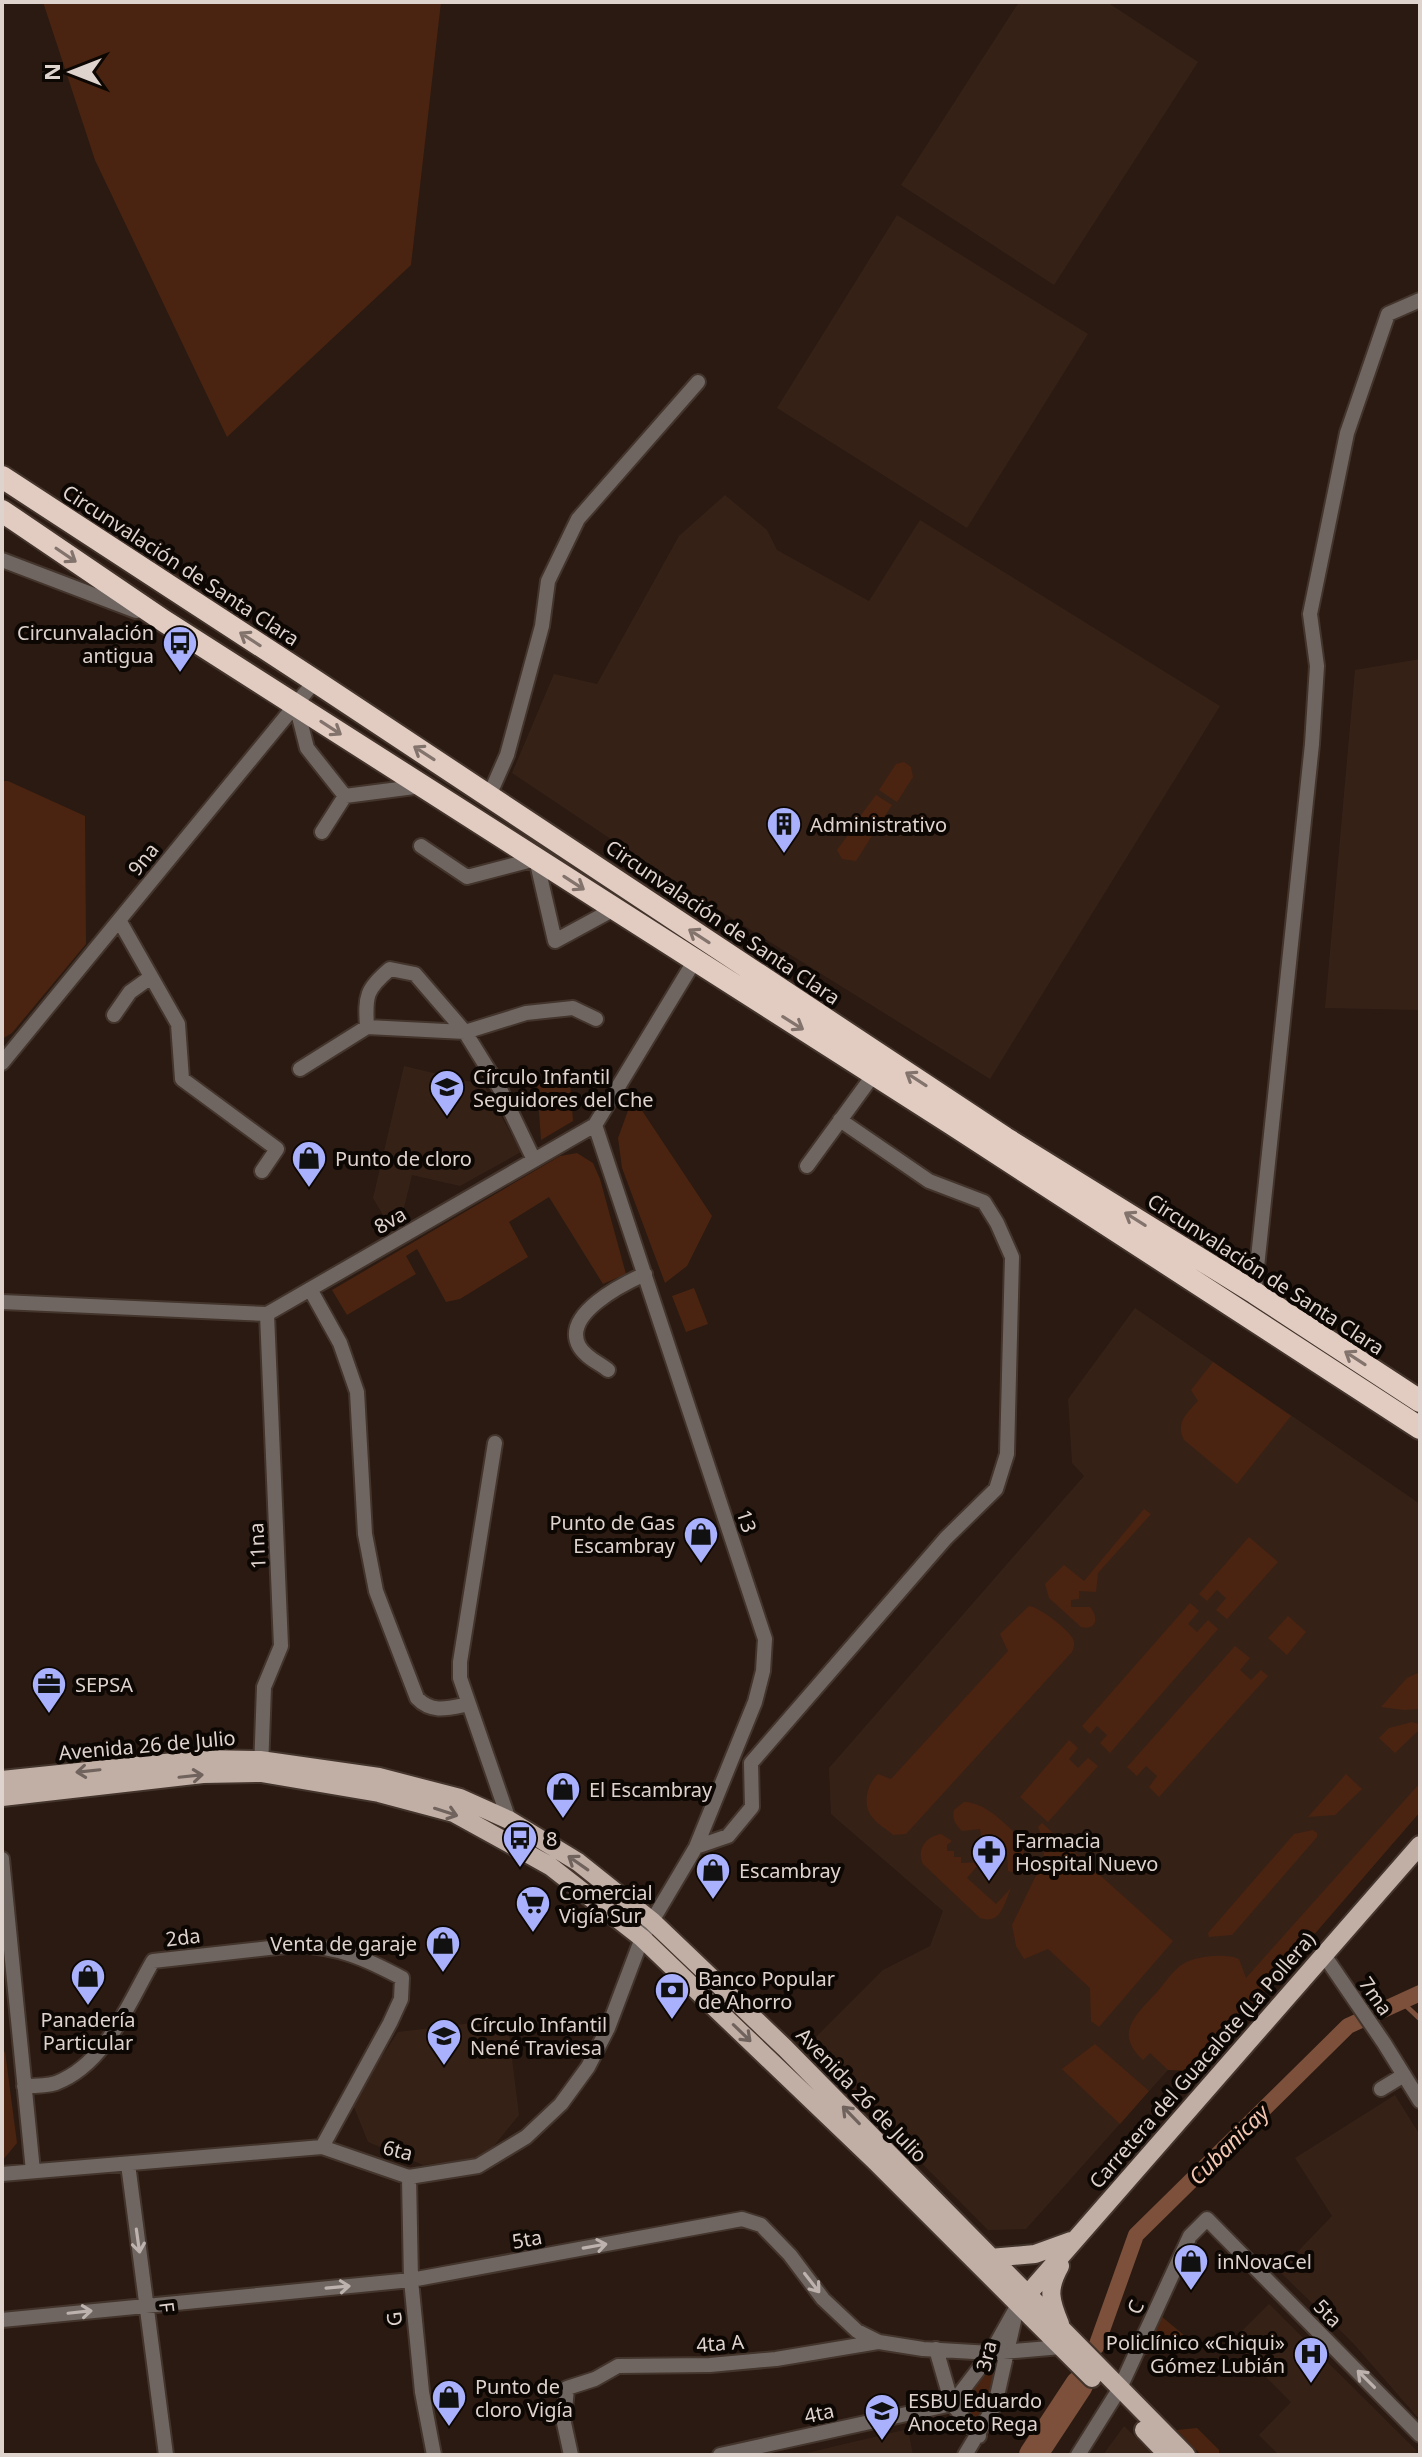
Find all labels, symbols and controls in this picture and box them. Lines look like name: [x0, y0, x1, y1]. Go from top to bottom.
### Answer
north arrow: [32, 32, 112, 112]
text: N: [36, 63, 66, 81]
street label: Circunvalación de Santa Clara: [57, 478, 305, 652]
one-way arrow: [55, 547, 77, 563]
place label: Circunvalación antigua: [17, 619, 154, 669]
bus stop icon: Circunvalación antigua: [161, 624, 199, 674]
one-way arrow: [239, 630, 262, 646]
one-way arrow: [319, 720, 342, 736]
one-way arrow: [413, 745, 435, 761]
building icon: Administrativo: [765, 805, 803, 855]
place label: Administrativo: [810, 811, 947, 838]
street label: Circunvalación de Santa Clara: [601, 833, 845, 1011]
street label: 9na: [121, 837, 165, 881]
one-way arrow: [562, 875, 585, 891]
one-way arrow: [689, 927, 711, 944]
one-way arrow: [781, 1015, 804, 1031]
place label: Círculo Infantil Seguidores del Che: [473, 1063, 654, 1113]
school or university icon: Círculo Infantil Seguidores del Che: [428, 1068, 466, 1118]
one-way arrow: [906, 1071, 928, 1087]
shop icon: Punto de cloro: [290, 1139, 328, 1189]
place label: Punto de cloro: [335, 1145, 472, 1172]
street label: Circunvalación de Santa Clara: [1142, 1187, 1390, 1361]
street label: 8va: [369, 1200, 411, 1240]
one-way arrow: [1125, 1210, 1147, 1227]
one-way arrow: [1344, 1350, 1366, 1367]
street label: 13: [731, 1506, 763, 1536]
place label: Punto de Gas Escambray: [550, 1509, 676, 1559]
shop icon: Punto de Gas Escambray: [682, 1515, 720, 1565]
street label: 11na: [242, 1522, 272, 1570]
office icon: SEPSA: [30, 1665, 68, 1715]
place label: SEPSA: [75, 1671, 133, 1698]
street label: Avenida 26 de Julio: [57, 1724, 237, 1766]
one-way arrow: [75, 1764, 102, 1779]
one-way arrow: [177, 1768, 204, 1783]
shop icon: El Escambray: [544, 1770, 582, 1820]
place label: El Escambray: [589, 1776, 713, 1803]
one-way arrow: [434, 1805, 459, 1820]
bus stop icon: 8: [501, 1819, 539, 1869]
place label: 8: [546, 1825, 557, 1852]
place label: Farmacia Hospital Nuevo: [1015, 1827, 1158, 1877]
pharmacy icon: Farmacia Hospital Nuevo: [970, 1833, 1008, 1883]
shop icon: Escambray: [694, 1851, 732, 1901]
one-way arrow: [567, 1855, 589, 1871]
place label: Escambray: [739, 1857, 842, 1884]
place label: Comercial Vigía Sur: [559, 1879, 653, 1929]
supermarket icon: Comercial Vigía Sur: [514, 1884, 552, 1934]
street label: 2da: [164, 1921, 202, 1953]
shop icon: Venta de garaje: [424, 1924, 462, 1974]
street label: Carretera del Guacalote (La Pollera): [1083, 1926, 1321, 2194]
place label: Venta de garaje: [270, 1930, 417, 1957]
shop icon: Panadería Particular: [69, 1957, 107, 2007]
place label: Banco Popular de Ahorro: [698, 1965, 835, 2015]
bank icon: Banco Popular de Ahorro: [653, 1971, 691, 2021]
street label: 7ma: [1353, 1971, 1399, 2021]
place label: Panadería Particular: [40, 2006, 136, 2056]
place label: Círculo Infantil Nené Traviesa: [470, 2011, 607, 2061]
school or university icon: Círculo Infantil Nené Traviesa: [425, 2017, 463, 2067]
street label: Avenida 26 de Julio: [791, 2022, 933, 2168]
one-way arrow: [732, 2024, 752, 2043]
water label: Cubanicay: [1181, 2096, 1276, 2191]
one-way arrow: [842, 2106, 861, 2125]
street label: 6ta: [380, 2133, 416, 2167]
street label: 5ta: [510, 2223, 544, 2255]
one-way arrow: [131, 2228, 146, 2253]
one-way arrow: [582, 2238, 607, 2253]
shop icon: inNovaCel: [1172, 2242, 1210, 2292]
place label: inNovaCel: [1217, 2248, 1312, 2275]
one-way arrow: [803, 2272, 820, 2294]
one-way arrow: [324, 2279, 351, 2294]
street label: 5ta: [1308, 2293, 1348, 2333]
street label: C: [1120, 2295, 1150, 2318]
street label: F: [153, 2300, 181, 2314]
one-way arrow: [66, 2304, 93, 2319]
street label: G: [380, 2310, 408, 2328]
street label: 4ta A: [695, 2328, 745, 2358]
place label: Policlínico «Chiqui» Gómez Lubián: [1106, 2329, 1285, 2379]
hospital icon: Policlínico «Chiqui» Gómez Lubián: [1292, 2335, 1330, 2385]
street label: 3ra: [969, 2338, 1003, 2374]
one-way arrow: [1356, 2369, 1375, 2389]
place label: Punto de cloro Vigía: [475, 2373, 573, 2423]
shop icon: Punto de cloro Vigía: [430, 2378, 468, 2428]
place label: ESBU Eduardo Anoceto Rega: [908, 2387, 1042, 2437]
school or university icon: ESBU Eduardo Anoceto Rega: [863, 2392, 901, 2442]
street label: 4ta: [802, 2397, 836, 2429]

